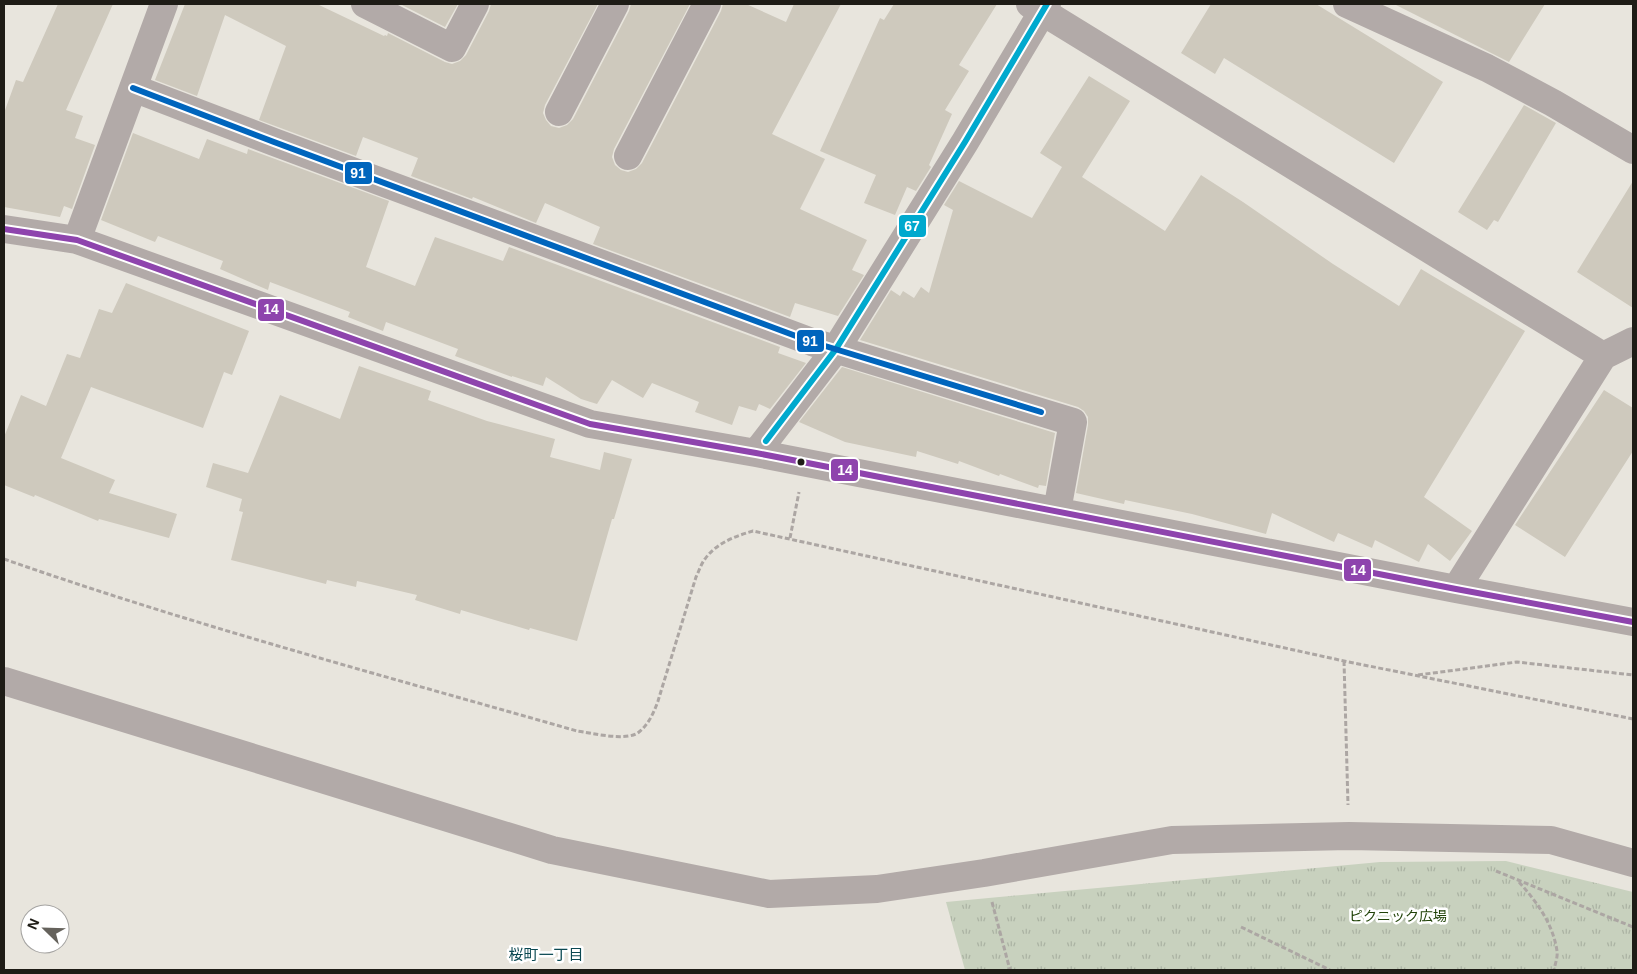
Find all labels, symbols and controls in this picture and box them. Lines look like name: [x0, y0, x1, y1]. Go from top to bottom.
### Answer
line badge: 91: [344, 161, 373, 185]
text: 91: [350, 165, 366, 181]
line badge: 67: [898, 214, 927, 238]
text: 67: [904, 218, 920, 234]
line badge: 14: [257, 298, 285, 322]
text: 14: [263, 301, 279, 317]
line badge: 91: [796, 329, 825, 353]
text: 91: [802, 333, 818, 349]
unlabelled marker: [796, 457, 806, 467]
line badge: 14: [830, 458, 859, 482]
text: 14: [837, 462, 853, 478]
line badge: 14: [1343, 558, 1372, 582]
text: 14: [1350, 562, 1366, 578]
north arrow: [20, 904, 70, 954]
park label: ピクニック広場: [1349, 908, 1447, 924]
text: N: [24, 916, 42, 932]
district label: 桜町一丁目: [508, 946, 584, 963]

